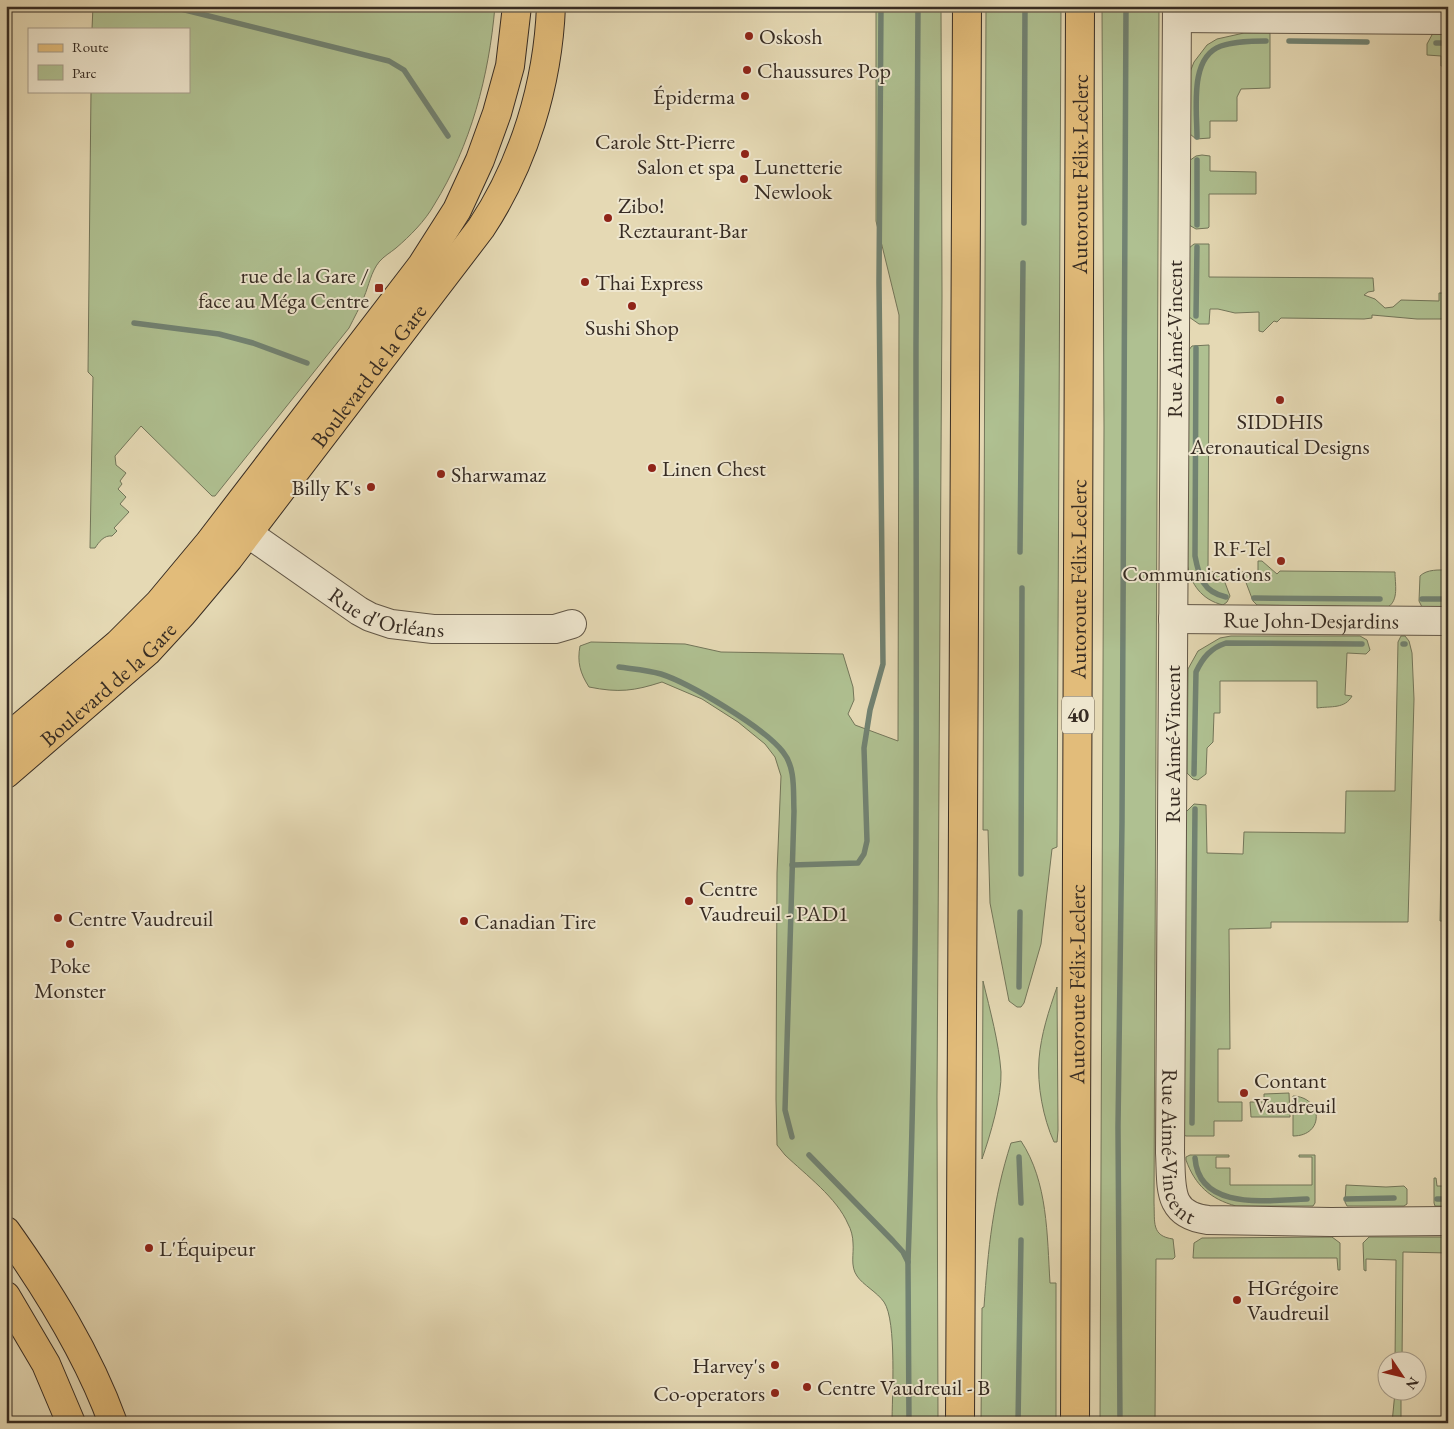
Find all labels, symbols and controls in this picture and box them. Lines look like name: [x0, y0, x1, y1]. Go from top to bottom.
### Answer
place label: Oskosh: [759, 22, 823, 51]
legend: [28, 28, 190, 92]
marker: Oskosh: [743, 30, 755, 42]
text: Route: [72, 37, 109, 56]
place label: Chaussures Pop: [757, 56, 891, 85]
text: Parc: [72, 63, 97, 82]
marker: Chaussures Pop: [741, 64, 753, 76]
street label: Autoroute Félix-Leclerc: [1065, 74, 1095, 275]
place label: Épiderma: [653, 82, 735, 111]
marker: Épiderma: [739, 90, 751, 102]
place label: Carole Stt-Pierre Salon et spa: [595, 127, 735, 181]
marker: Carole Stt-Pierre Salon et spa: [739, 148, 751, 160]
place label: Lunetterie Newlook: [754, 152, 843, 206]
marker: Lunetterie Newlook: [738, 173, 750, 185]
place label: Zibo! Reztaurant-Bar: [618, 191, 748, 245]
marker: Zibo! Reztaurant-Bar: [602, 212, 614, 224]
street label: Rue Aimé-Vincent: [1160, 260, 1189, 418]
place label: rue de la Gare / face au Méga Centre: [198, 261, 369, 315]
place label: Thai Express: [595, 268, 703, 297]
marker: Thai Express: [579, 276, 591, 288]
marker: rue de la Gare / face au Méga Centre: [373, 282, 385, 294]
street label: Boulevard de la Gare: [305, 298, 433, 454]
marker: Sushi Shop: [626, 300, 638, 312]
place label: Sushi Shop: [585, 313, 679, 342]
marker: SIDDHIS Aeronautical Designs: [1274, 394, 1286, 406]
place label: SIDDHIS Aeronautical Designs: [1189, 407, 1370, 461]
place label: Linen Chest: [662, 454, 766, 483]
place label: Sharwamaz: [451, 460, 547, 489]
marker: Linen Chest: [646, 462, 658, 474]
marker: Sharwamaz: [435, 468, 447, 480]
place label: Billy K's: [292, 473, 361, 502]
street label: Autoroute Félix-Leclerc: [1064, 479, 1093, 680]
marker: Billy K's: [365, 481, 377, 493]
place label: RF-Tel Communications: [1122, 534, 1271, 588]
marker: RF-Tel Communications: [1275, 555, 1287, 567]
street label: Rue d'Orléans: [323, 580, 444, 644]
street label: Rue John-Desjardins: [1223, 605, 1399, 636]
street label: Boulevard de la Gare: [34, 615, 183, 753]
street label: Rue Aimé-Vincent: [1158, 665, 1187, 823]
road number: 40: [1062, 696, 1094, 734]
place label: Centre Vaudreuil - PAD1: [699, 874, 849, 928]
street label: Autoroute Félix-Leclerc: [1062, 884, 1092, 1085]
marker: Centre Vaudreuil - PAD1: [683, 895, 695, 907]
place label: Centre Vaudreuil: [68, 904, 213, 933]
place label: Canadian Tire: [474, 907, 597, 936]
marker: Centre Vaudreuil: [52, 912, 64, 924]
marker: Canadian Tire: [458, 915, 470, 927]
marker: Poke Monster: [64, 938, 76, 950]
place label: Poke Monster: [34, 951, 107, 1005]
place label: Contant Vaudreuil: [1254, 1066, 1336, 1120]
street label: Rue Aimé-Vincent: [1155, 1069, 1200, 1231]
marker: Contant Vaudreuil: [1238, 1087, 1250, 1099]
place label: L'Équipeur: [159, 1234, 256, 1263]
marker: L'Équipeur: [143, 1242, 155, 1254]
place label: HGrégoire Vaudreuil: [1247, 1273, 1339, 1327]
marker: HGrégoire Vaudreuil: [1231, 1294, 1243, 1306]
place label: Harvey's: [692, 1351, 765, 1380]
north arrow: [1376, 1352, 1426, 1402]
marker: Harvey's: [769, 1359, 781, 1371]
place label: Centre Vaudreuil - B: [817, 1373, 990, 1402]
text: N: [1402, 1374, 1423, 1394]
place label: Co-operators: [653, 1379, 765, 1408]
marker: Centre Vaudreuil - B: [801, 1381, 813, 1393]
marker: Co-operators: [769, 1387, 781, 1399]

